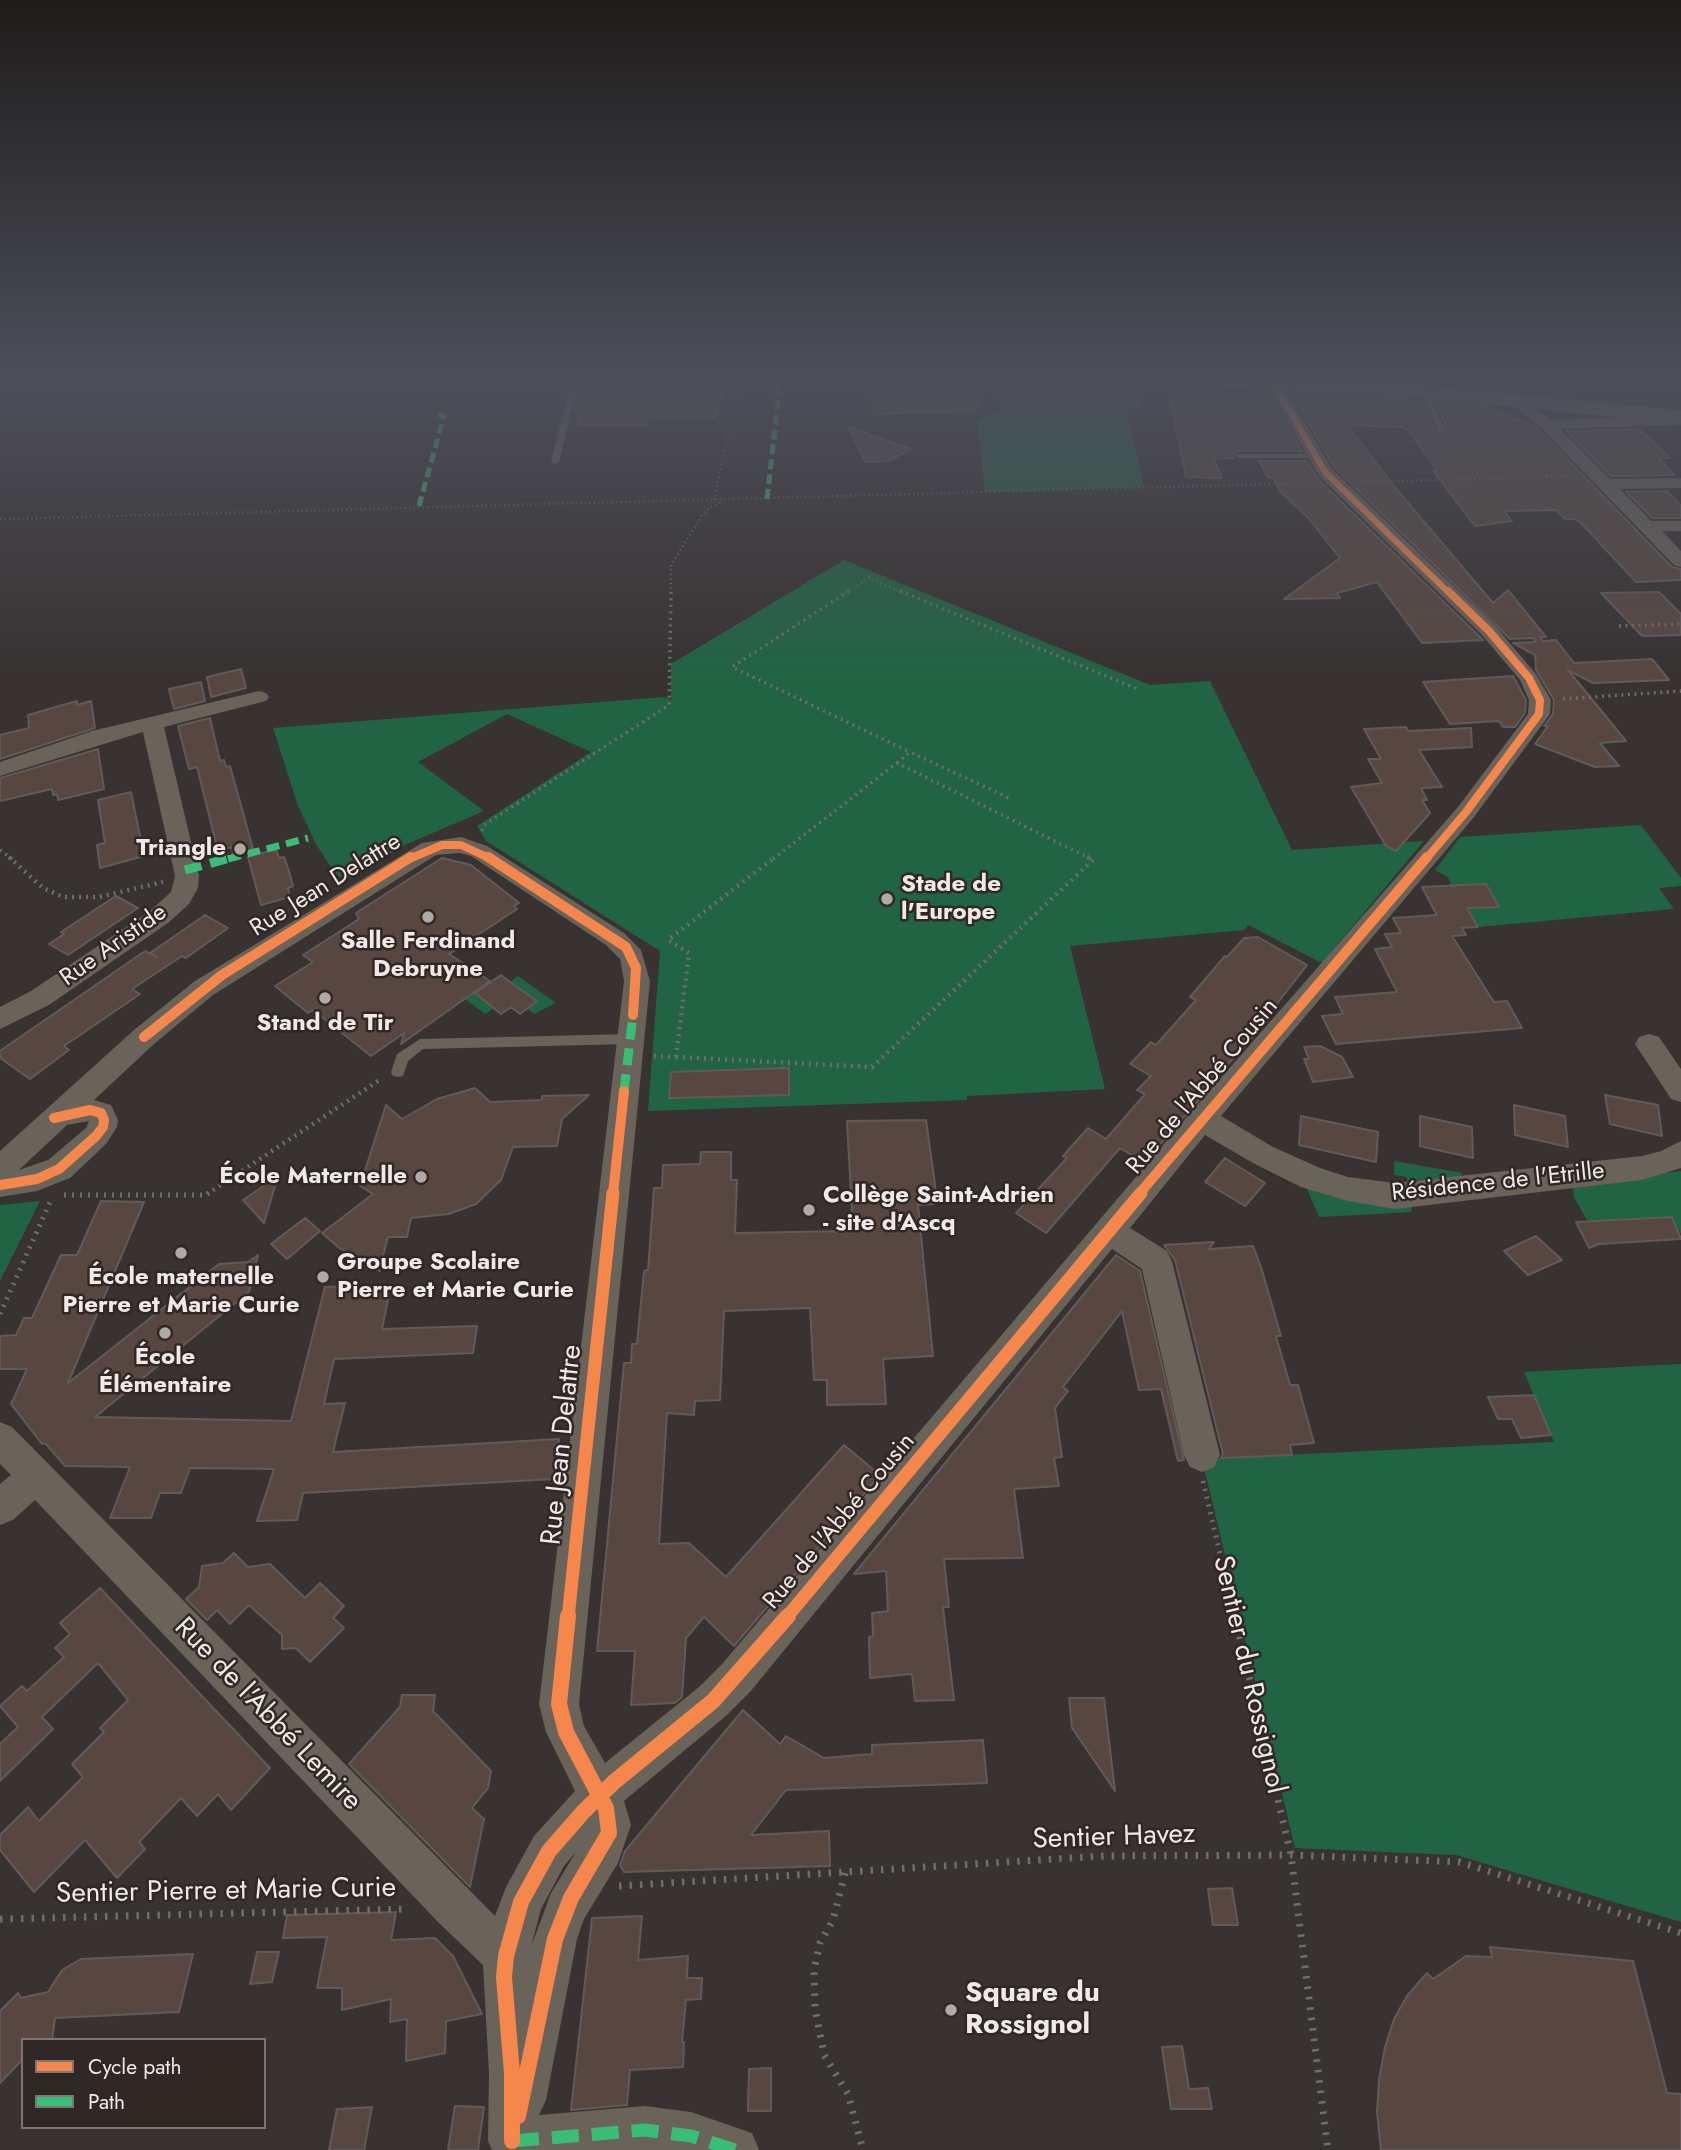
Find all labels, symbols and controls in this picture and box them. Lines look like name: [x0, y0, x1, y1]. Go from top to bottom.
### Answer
street label: Rue Jean Delattre: [245, 828, 407, 944]
place label: Triangle: [136, 835, 226, 863]
marker: Triangle: [232, 841, 248, 857]
place label: Stade de l'Europe: [901, 871, 1001, 927]
marker: Stade de l'Europe: [879, 891, 895, 907]
street label: Rue Aristide: [55, 899, 173, 993]
marker: Salle Ferdinand Debruyne: [420, 909, 436, 925]
place label: Salle Ferdinand Debruyne: [341, 928, 515, 984]
marker: Stand de Tir: [317, 990, 333, 1006]
street label: Rue de l'Abbé Cousin: [1121, 993, 1285, 1181]
place label: Stand de Tir: [256, 1010, 394, 1038]
street label: Résidence de l'Etrille: [1390, 1158, 1606, 1208]
place label: École Maternelle: [219, 1163, 407, 1191]
marker: École Maternelle: [413, 1169, 429, 1185]
place label: Collège Saint-Adrien - site d'Ascq: [823, 1182, 1054, 1238]
marker: Collège Saint-Adrien - site d'Ascq: [801, 1202, 817, 1218]
marker: École maternelle Pierre et Marie Curie: [173, 1245, 189, 1261]
place label: Groupe Scolaire Pierre et Marie Curie: [337, 1249, 574, 1305]
place label: École maternelle Pierre et Marie Curie: [63, 1264, 299, 1320]
marker: Groupe Scolaire Pierre et Marie Curie: [315, 1269, 331, 1285]
marker: École Élémentaire: [157, 1325, 173, 1341]
street label: Rue Jean Delattre: [536, 1343, 590, 1547]
place label: École Élémentaire: [99, 1344, 231, 1400]
street label: Rue de l'Abbé Cousin: [758, 1428, 922, 1616]
street label: Sentier du Rossignol: [1204, 1553, 1292, 1797]
street label: Rue de l'Abbé Lemire: [166, 1612, 368, 1818]
street label: Sentier Havez: [1032, 1818, 1196, 1858]
street label: Sentier Pierre et Marie Curie: [56, 1872, 396, 1912]
place label: Square du Rossignol: [965, 1977, 1100, 2043]
marker: Square du Rossignol: [943, 2002, 959, 2018]
legend: [21, 2038, 266, 2129]
text: Cycle path: [88, 2052, 181, 2082]
text: Path: [88, 2087, 125, 2117]

